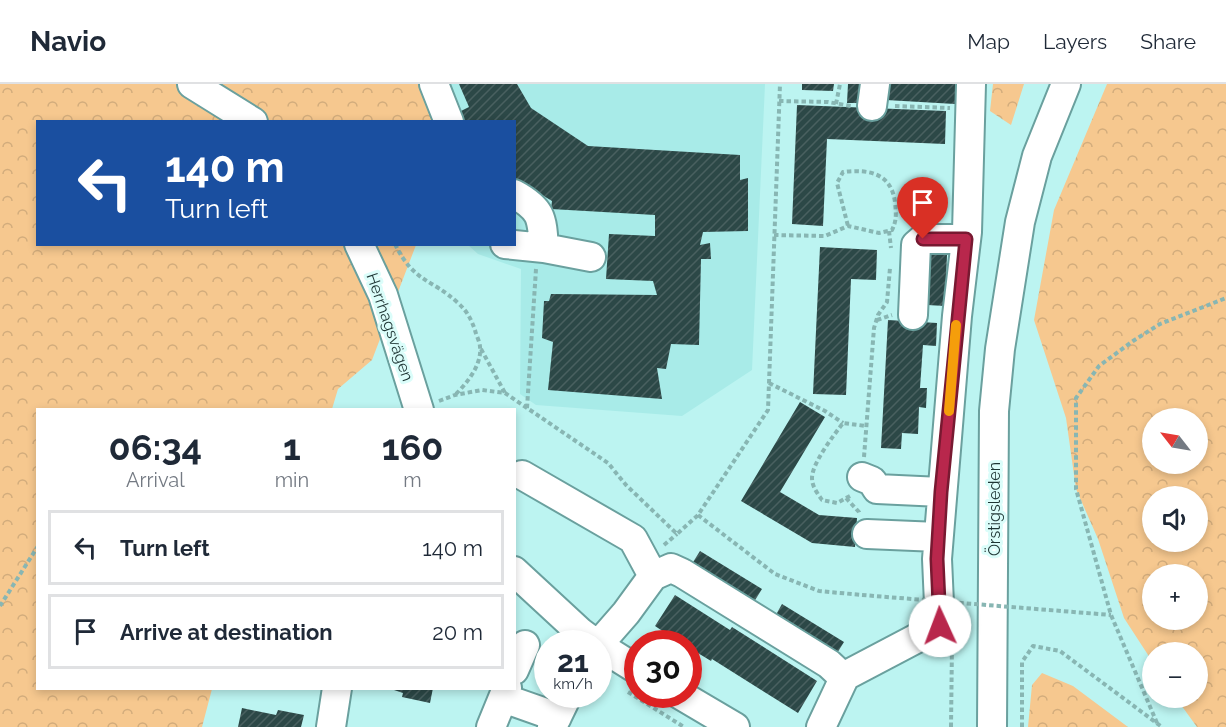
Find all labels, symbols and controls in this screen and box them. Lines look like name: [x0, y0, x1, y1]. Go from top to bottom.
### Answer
text: Navio: [30, 25, 106, 58]
text: Map: [967, 29, 1010, 54]
text: Layers: [1043, 29, 1107, 54]
text: Share: [1140, 29, 1196, 54]
text: 140 m: [165, 143, 285, 192]
icon: left: [66, 144, 144, 222]
pin: [897, 177, 948, 239]
icon: arrive: [906, 186, 939, 219]
text: Turn left: [165, 193, 268, 224]
street label: Herrhagsvägen: [363, 270, 417, 384]
north arrow: [1142, 408, 1208, 474]
map controls: [1142, 408, 1208, 708]
text: 06:34: [109, 426, 202, 468]
text: 1: [283, 426, 301, 468]
text: 160: [382, 426, 443, 468]
street label: Örstigsleden: [984, 462, 1004, 556]
text: Arrival: [126, 468, 185, 492]
text: min: [275, 468, 309, 492]
text: m: [403, 468, 422, 492]
button: sound: [1142, 486, 1208, 552]
icon: left: [69, 531, 102, 564]
text: Turn left: [120, 535, 210, 561]
text: 140 m: [422, 535, 483, 561]
button: +: [1142, 564, 1208, 630]
position arrow: [908, 594, 972, 658]
icon: arrive: [69, 615, 102, 648]
text: Arrive at destination: [120, 619, 333, 645]
text: 20 m: [432, 619, 483, 645]
speed limit sign: 30: [624, 630, 702, 708]
button: −: [1142, 642, 1208, 708]
text: 21: [557, 644, 589, 679]
text: km/h: [553, 675, 593, 693]

